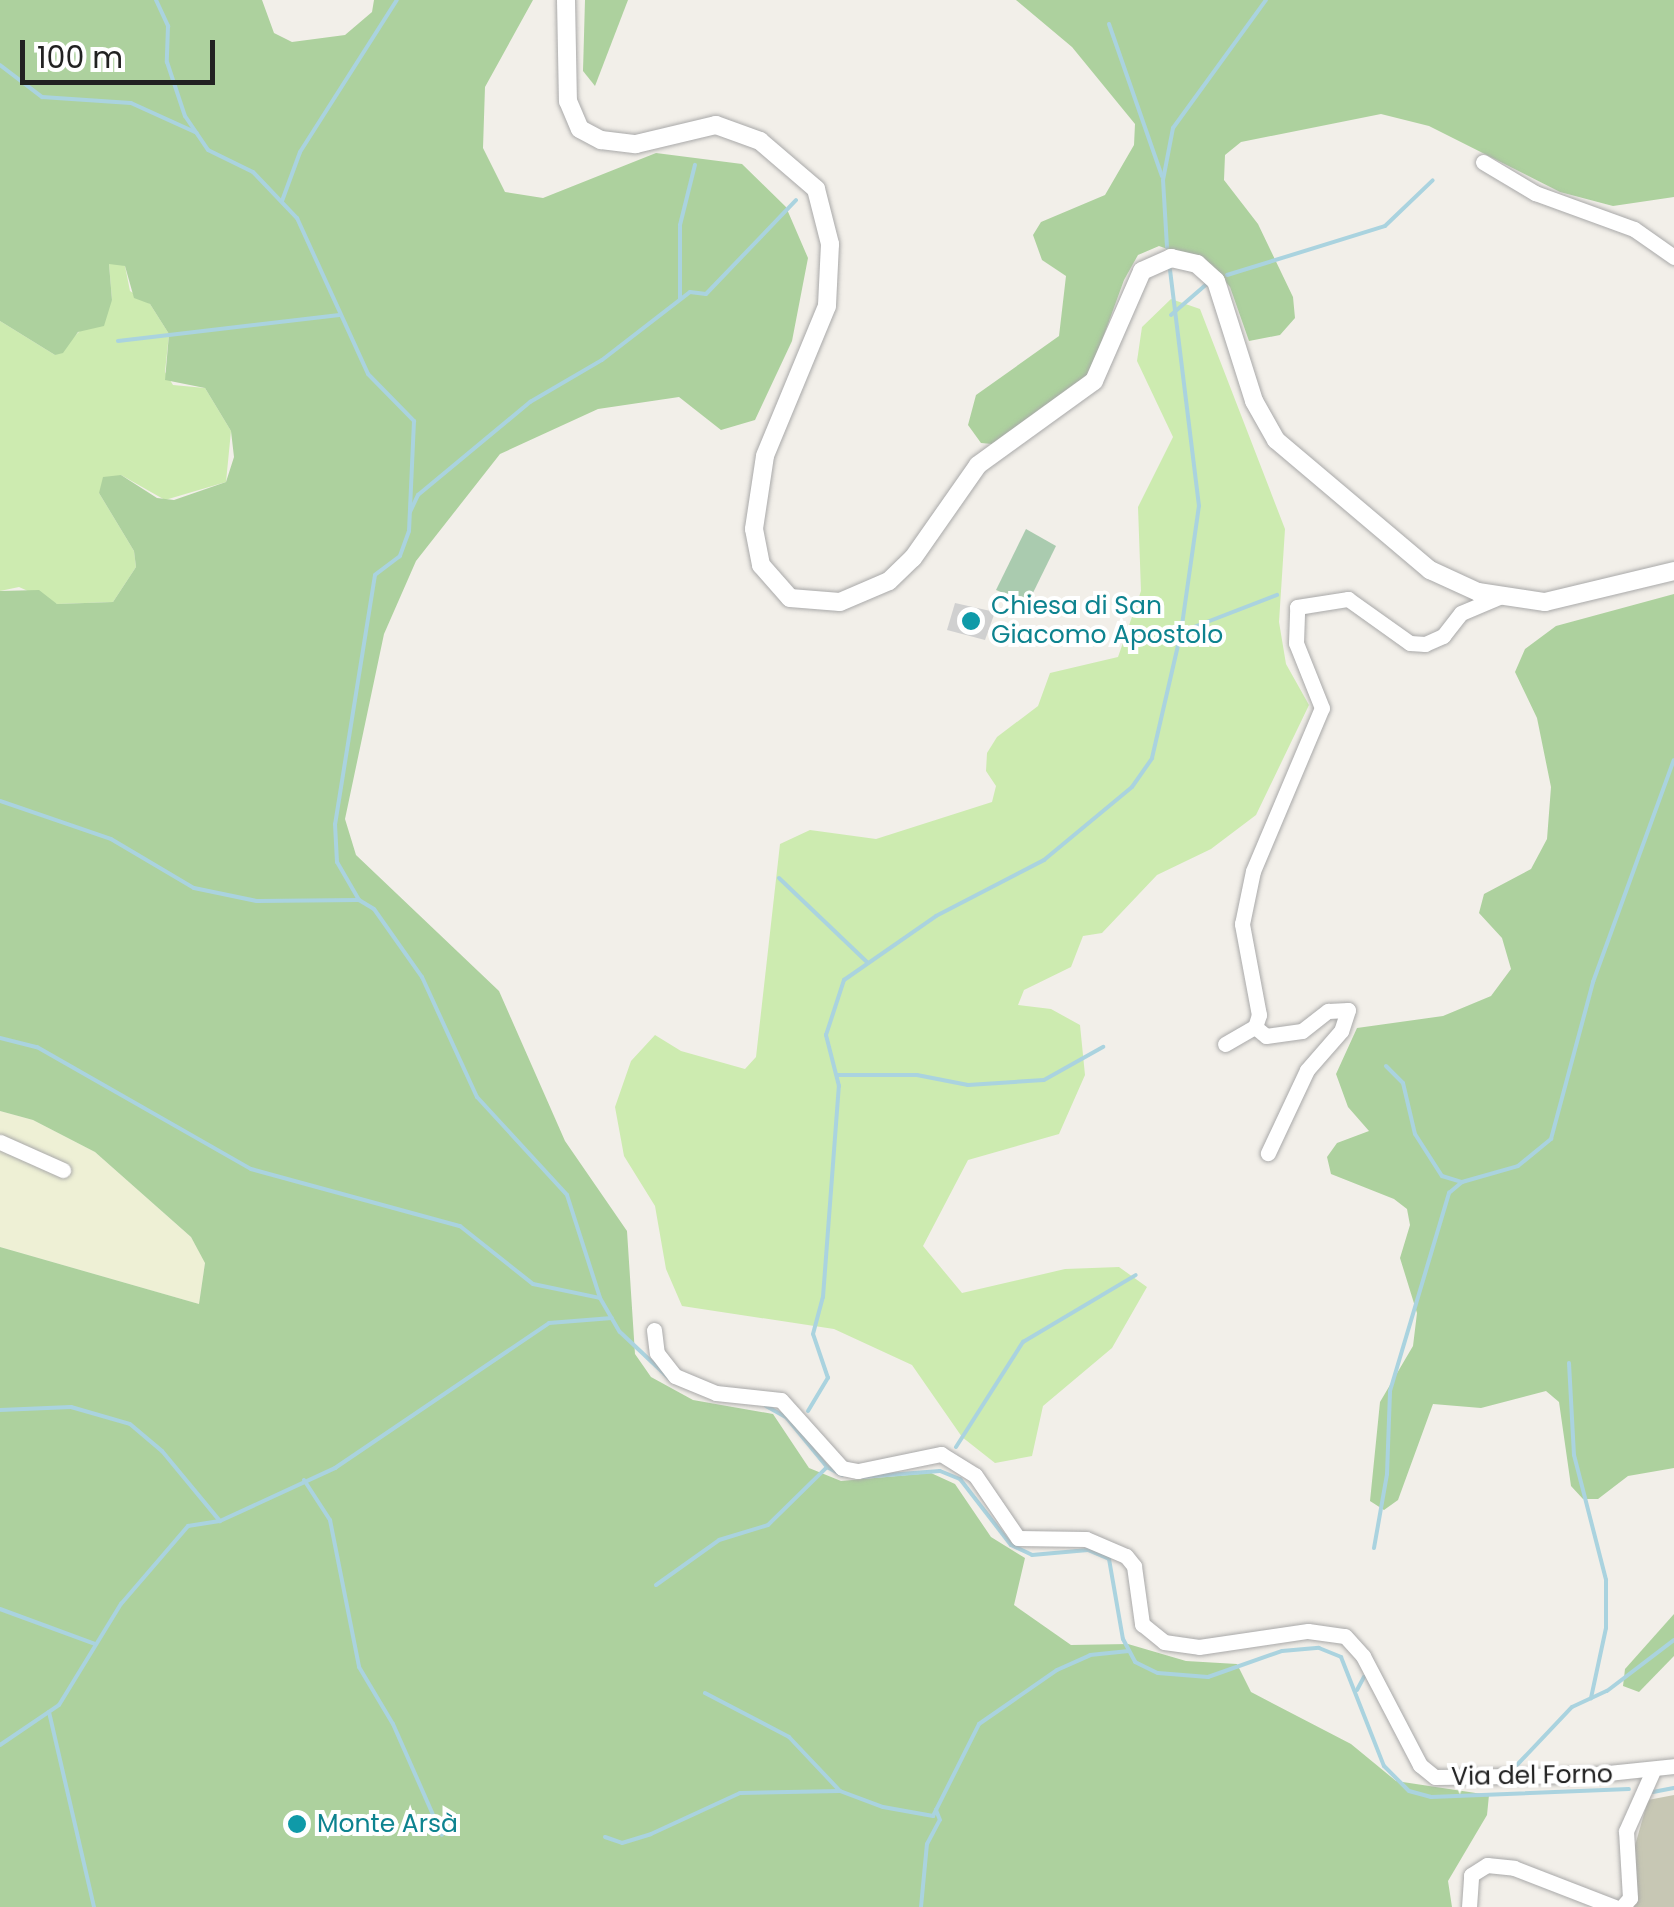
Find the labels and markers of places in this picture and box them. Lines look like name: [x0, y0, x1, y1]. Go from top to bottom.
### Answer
place label: Chiesa di San Giacomo Apostolo: [991, 592, 1223, 651]
marker: Chiesa di San Giacomo Apostolo: [960, 610, 982, 632]
place label: Monte Arsà: [317, 1809, 458, 1839]
marker: Monte Arsà: [286, 1813, 308, 1835]

